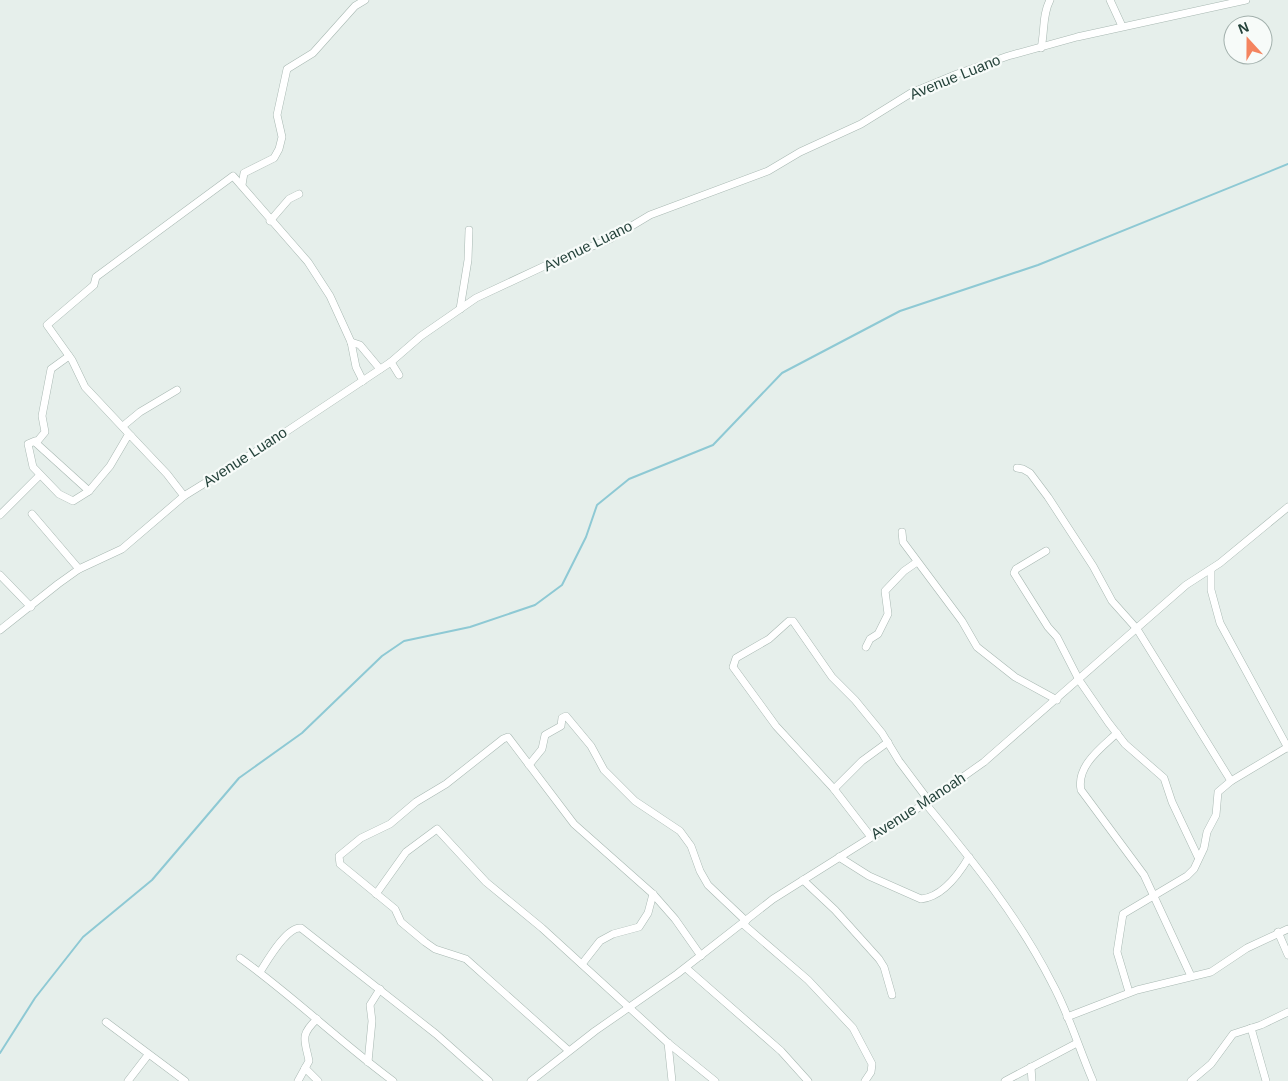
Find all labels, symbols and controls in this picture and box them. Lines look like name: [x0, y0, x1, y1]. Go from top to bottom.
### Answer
north arrow: [1223, 15, 1273, 65]
text: N: [1236, 19, 1251, 37]
street label: Avenue Luano: [907, 51, 1003, 102]
street label: Avenue Luano: [541, 217, 635, 274]
street label: Avenue Luano: [200, 423, 290, 490]
street label: Avenue Manoah: [867, 769, 968, 842]

